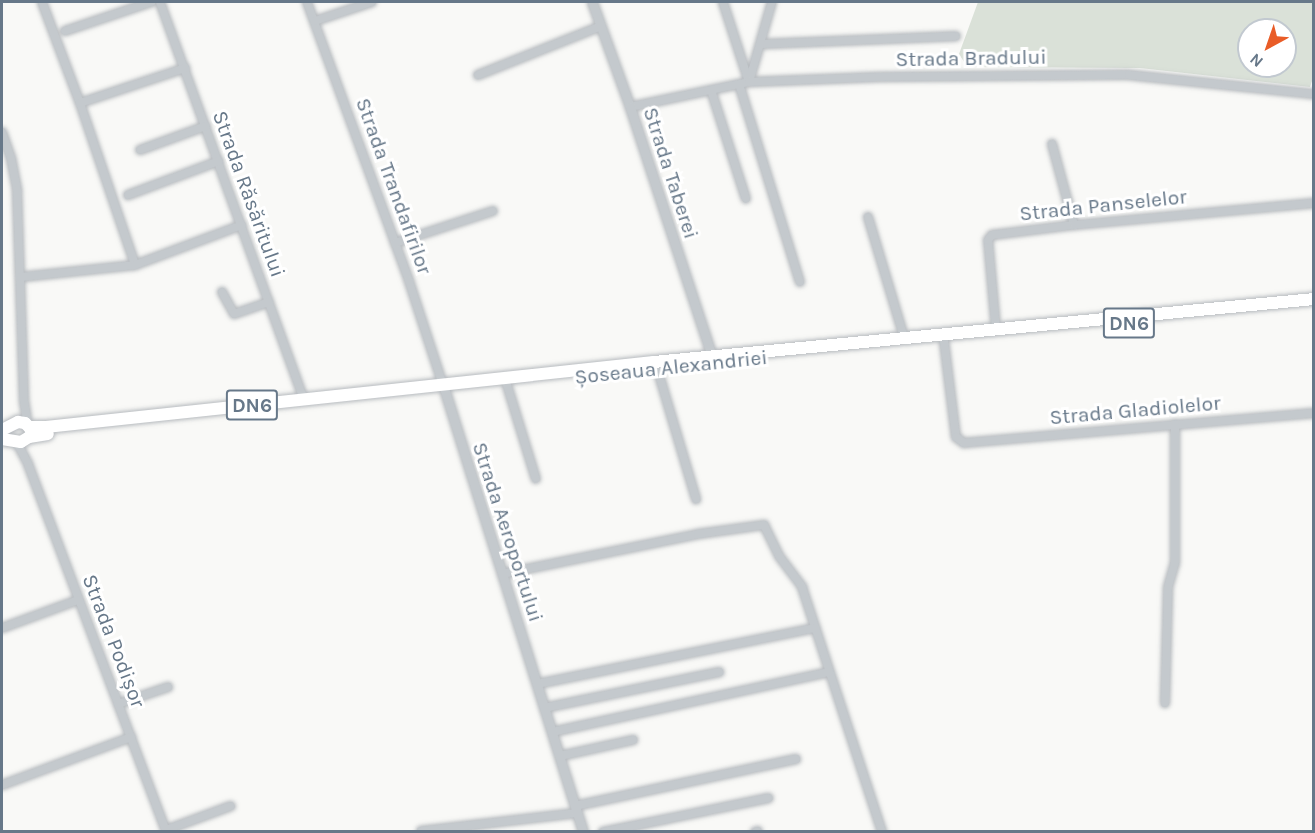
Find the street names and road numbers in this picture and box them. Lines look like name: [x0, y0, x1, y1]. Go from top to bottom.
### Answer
street label: Strada Bradului: [895, 44, 1047, 72]
street label: Strada Trandafirilor: [350, 94, 438, 278]
street label: Strada Taberei: [638, 104, 704, 242]
street label: Strada Răsăritului: [207, 107, 291, 281]
street label: Strada Panselelor: [1018, 184, 1188, 226]
road number: DN6: [1102, 306, 1156, 340]
street label: Șoseaua Alexandriei: [573, 344, 769, 390]
road number: DN6: [225, 388, 279, 422]
street label: Strada Gladiolelor: [1048, 390, 1222, 430]
street label: Strada Aeroportului: [467, 439, 549, 625]
street label: Strada Podișor: [77, 571, 151, 711]

